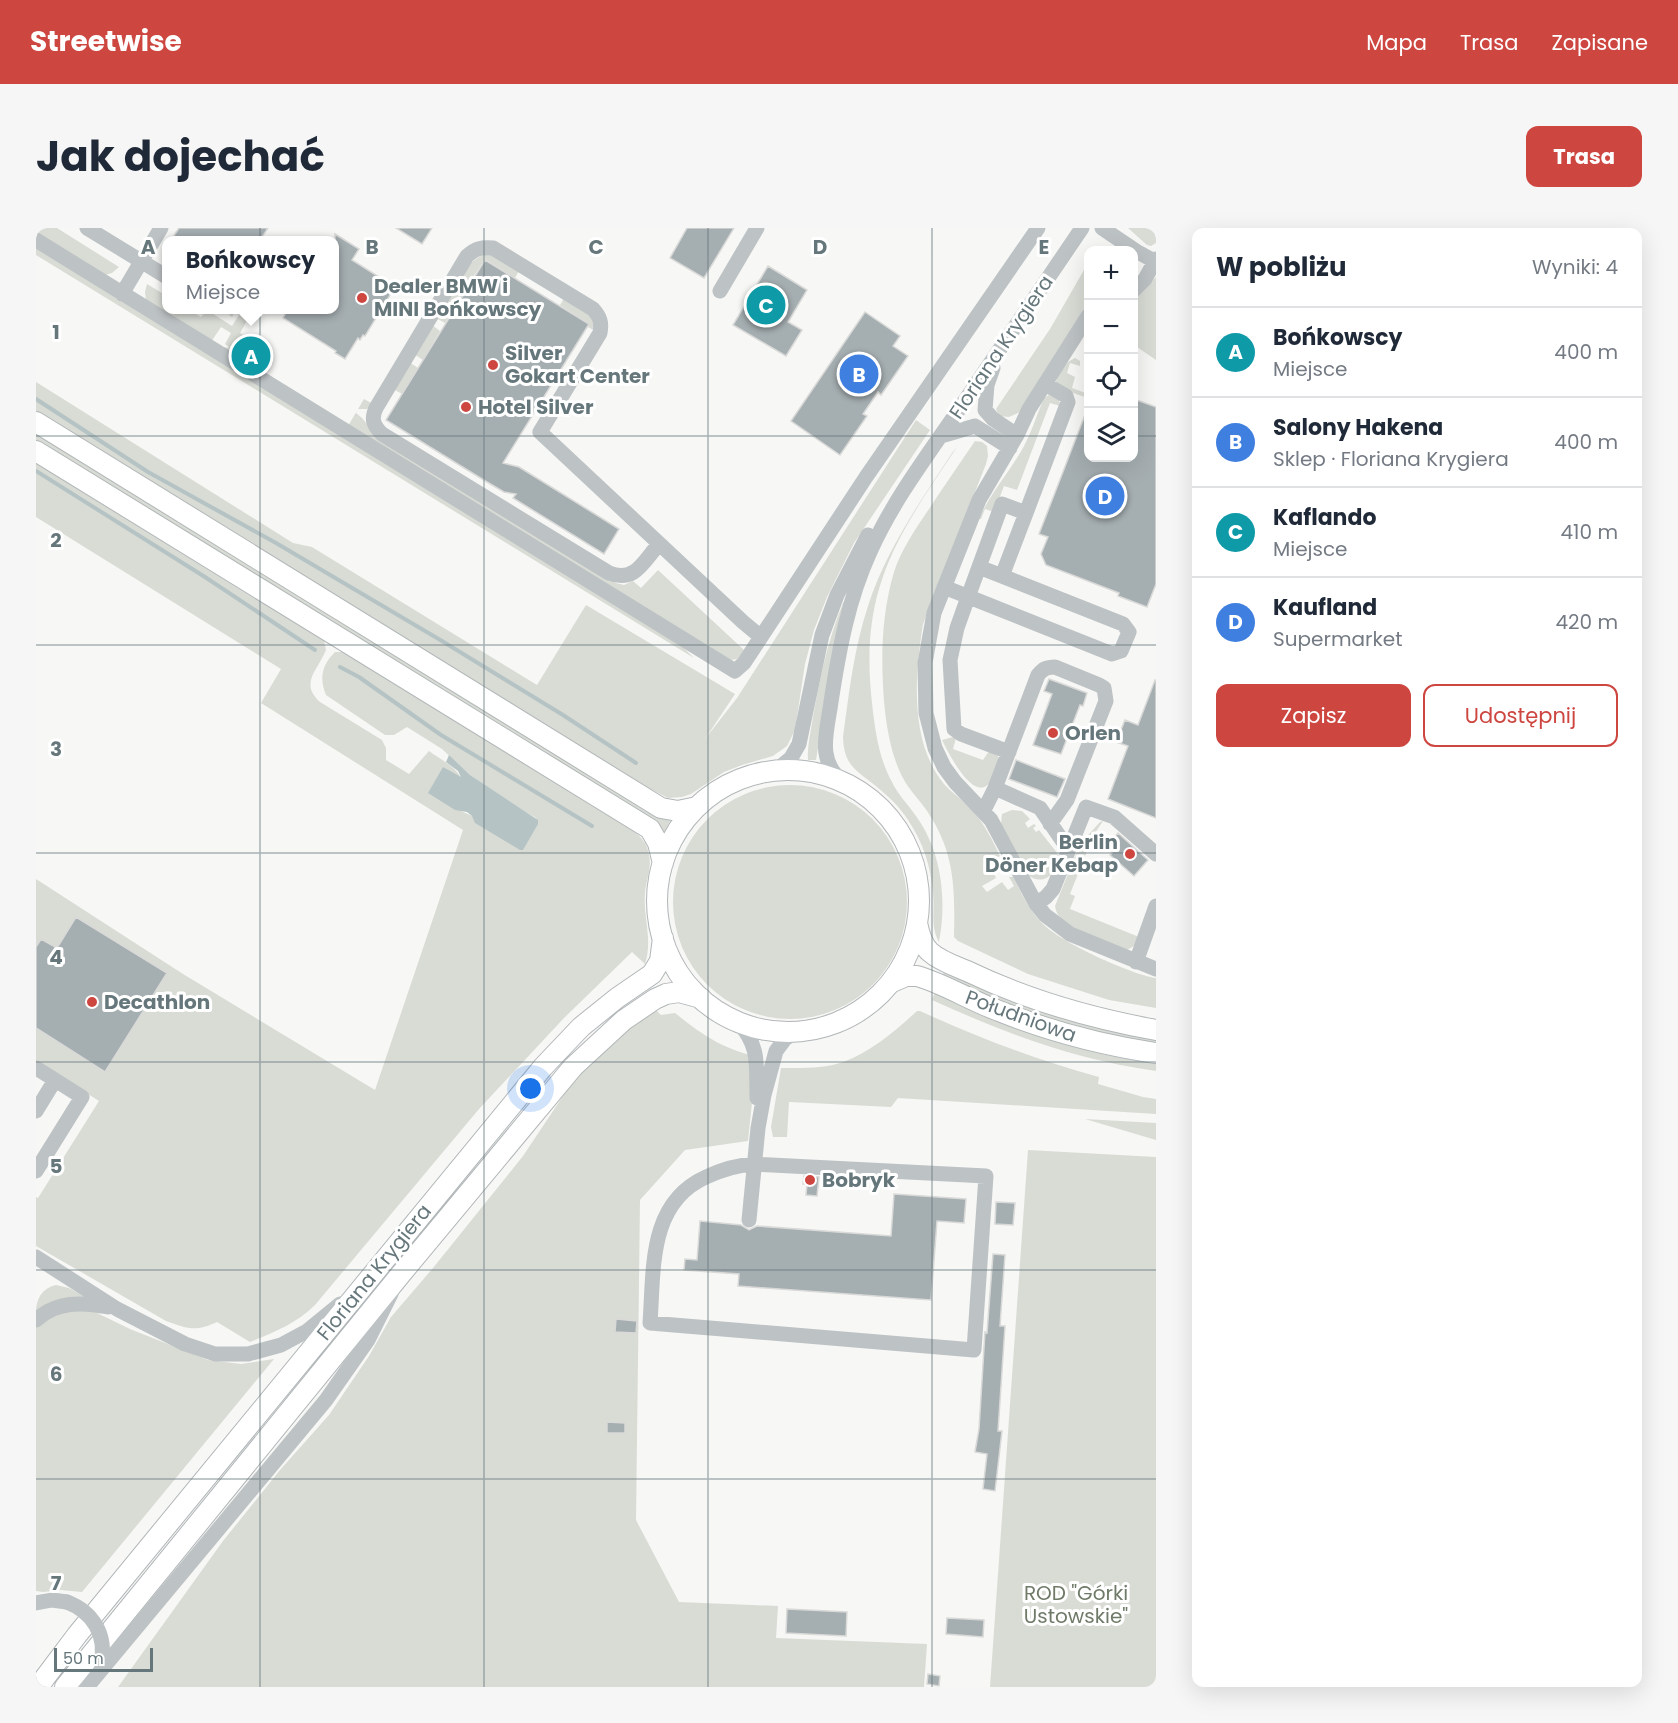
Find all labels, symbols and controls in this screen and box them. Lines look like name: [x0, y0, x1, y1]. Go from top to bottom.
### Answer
text: Streetwise: [30, 22, 182, 61]
text: Mapa: [1366, 28, 1427, 57]
text: Trasa: [1460, 28, 1518, 57]
text: Zapisane: [1551, 28, 1648, 57]
button: Trasa: [1526, 126, 1642, 187]
text: Jak dojechać: [36, 127, 325, 186]
text: A: [141, 233, 156, 261]
text: B: [365, 233, 379, 261]
text: C: [588, 233, 604, 261]
text: D: [813, 233, 827, 261]
text: E: [1039, 233, 1049, 261]
popup: [162, 236, 339, 314]
text: Bońkowscy: [186, 245, 315, 276]
map controls: [1084, 246, 1138, 462]
button: +: [1084, 246, 1138, 300]
text: W pobliżu: [1216, 249, 1347, 285]
text: Wyniki: 4: [1532, 253, 1618, 281]
street label: Floriana Krygiera: [942, 270, 1060, 424]
place label: Dealer BMW i MINI Bońkowscy: [374, 272, 542, 323]
text: Miejsce: [186, 278, 260, 306]
pin: C: [746, 282, 786, 328]
marker: Dealer BMW i MINI Bońkowscy: [355, 291, 369, 305]
button: −: [1084, 300, 1138, 354]
text: 1: [52, 318, 60, 346]
text: Bońkowscy: [1273, 322, 1403, 353]
pin: A: [232, 334, 270, 378]
text: A: [1228, 338, 1243, 366]
text: 400 m: [1554, 338, 1618, 366]
place label: Silver Gokart Center: [505, 339, 650, 390]
pin: B: [840, 352, 878, 396]
button: locate: [1084, 354, 1138, 408]
text: Miejsce: [1273, 355, 1347, 383]
marker: Silver Gokart Center: [486, 358, 500, 372]
place label: Hotel Silver: [478, 393, 594, 421]
marker: Hotel Silver: [459, 400, 473, 414]
button: layers: [1084, 408, 1138, 462]
text: Salony Hakena: [1273, 412, 1443, 443]
text: B: [1229, 428, 1242, 456]
text: 400 m: [1554, 428, 1618, 456]
text: Sklep · Floriana Krygiera: [1273, 445, 1509, 473]
pin: D: [1086, 474, 1124, 518]
text: Kaflando: [1273, 502, 1376, 533]
text: C: [1228, 518, 1243, 546]
text: 410 m: [1561, 518, 1618, 546]
text: 2: [50, 526, 62, 554]
text: Miejsce: [1273, 535, 1347, 563]
text: Kaufland: [1273, 592, 1377, 623]
text: D: [1228, 608, 1243, 636]
text: 420 m: [1555, 608, 1618, 636]
text: Supermarket: [1273, 625, 1402, 653]
button: Zapisz: [1216, 684, 1411, 747]
button: Udostępnij: [1423, 684, 1618, 747]
place label: Orlen: [1065, 719, 1121, 747]
marker: Orlen: [1046, 726, 1060, 740]
text: 3: [50, 735, 62, 763]
place label: Berlin Döner Kebap: [985, 828, 1118, 879]
marker: Berlin Döner Kebap: [1123, 847, 1137, 861]
text: 4: [49, 943, 63, 971]
street label: Południowa: [962, 983, 1080, 1049]
place label: Decathlon: [104, 988, 210, 1016]
marker: Decathlon: [85, 995, 99, 1009]
your location: [516, 1074, 545, 1103]
text: 5: [50, 1152, 63, 1180]
place label: Bobryk: [822, 1166, 896, 1194]
marker: Bobryk: [803, 1173, 817, 1187]
street label: Floriana Krygiera: [310, 1198, 438, 1346]
text: 6: [50, 1360, 62, 1388]
text: 7: [51, 1569, 62, 1597]
park label: ROD "Górki Ustowskie": [1024, 1579, 1128, 1630]
scale bar: [54, 1645, 153, 1672]
text: 50 m: [63, 1647, 104, 1670]

